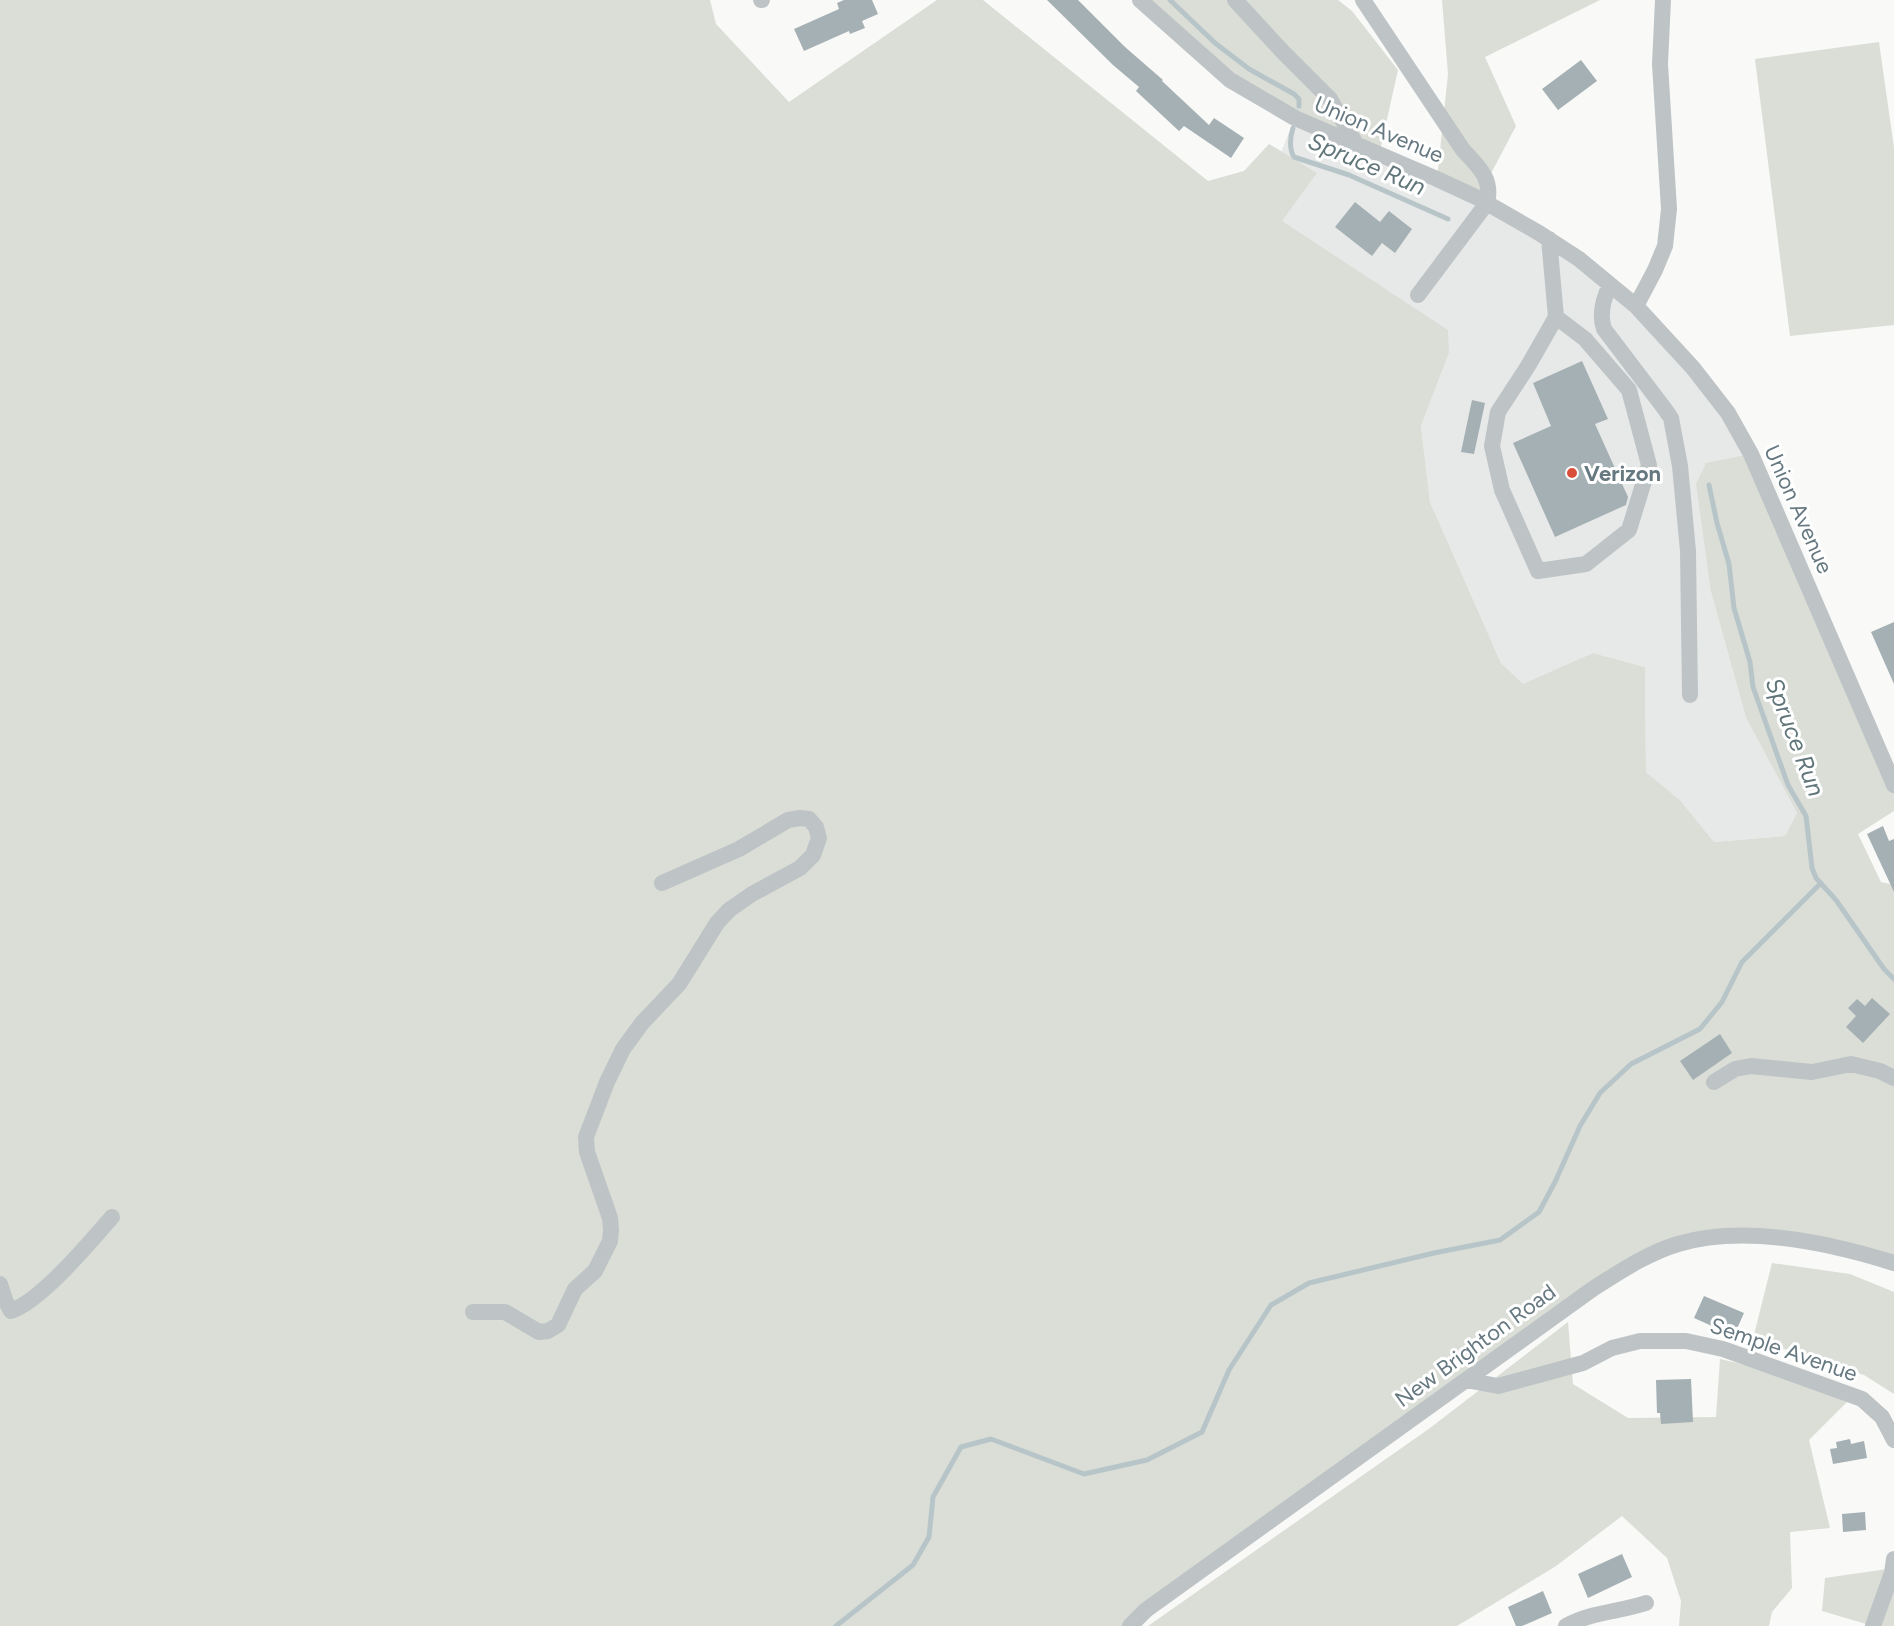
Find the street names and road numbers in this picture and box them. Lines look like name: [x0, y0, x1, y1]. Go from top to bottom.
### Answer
street label: Union Avenue: [1310, 90, 1448, 169]
street label: Union Avenue: [1758, 441, 1839, 578]
street label: New Brighton Road: [1390, 1278, 1561, 1413]
street label: Semple Avenue: [1707, 1312, 1861, 1387]

